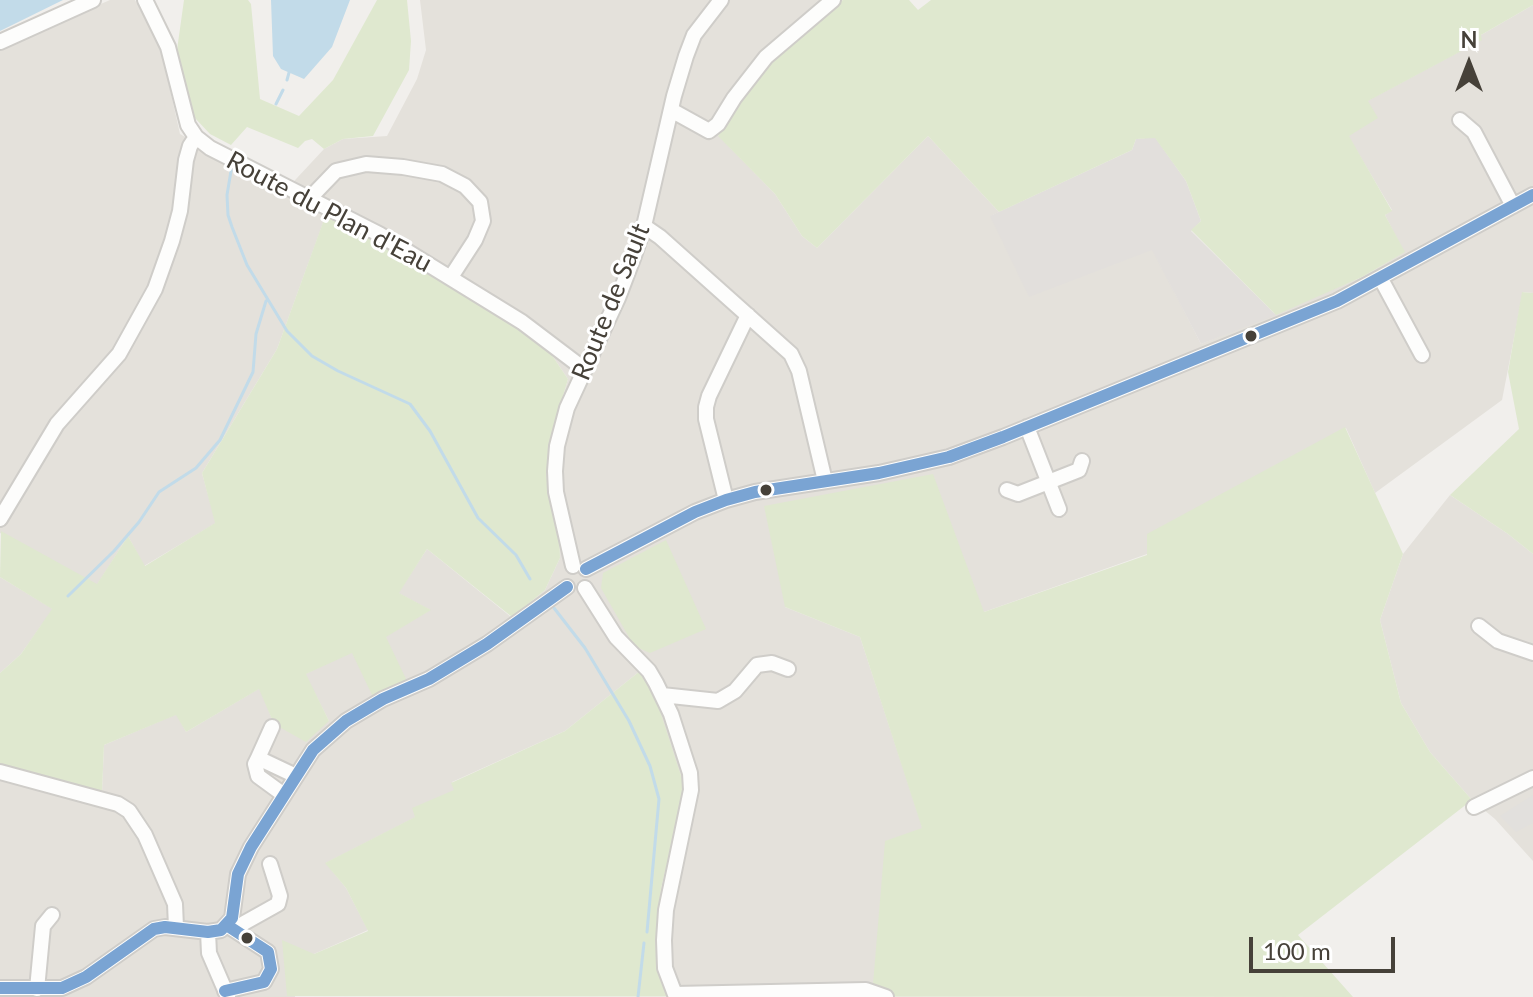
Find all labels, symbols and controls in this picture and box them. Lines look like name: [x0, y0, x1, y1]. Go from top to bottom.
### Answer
north arrow: [1429, 24, 1509, 104]
text: N: [1461, 26, 1477, 53]
street label: Route du Plan d'Eau: [221, 145, 437, 279]
street label: Route de Sault: [565, 219, 657, 385]
unlabelled marker: [1243, 328, 1259, 344]
unlabelled marker: [758, 482, 774, 498]
scale bar: [1253, 921, 1399, 971]
unlabelled marker: [239, 930, 255, 946]
text: 100 m: [1263, 936, 1331, 965]

